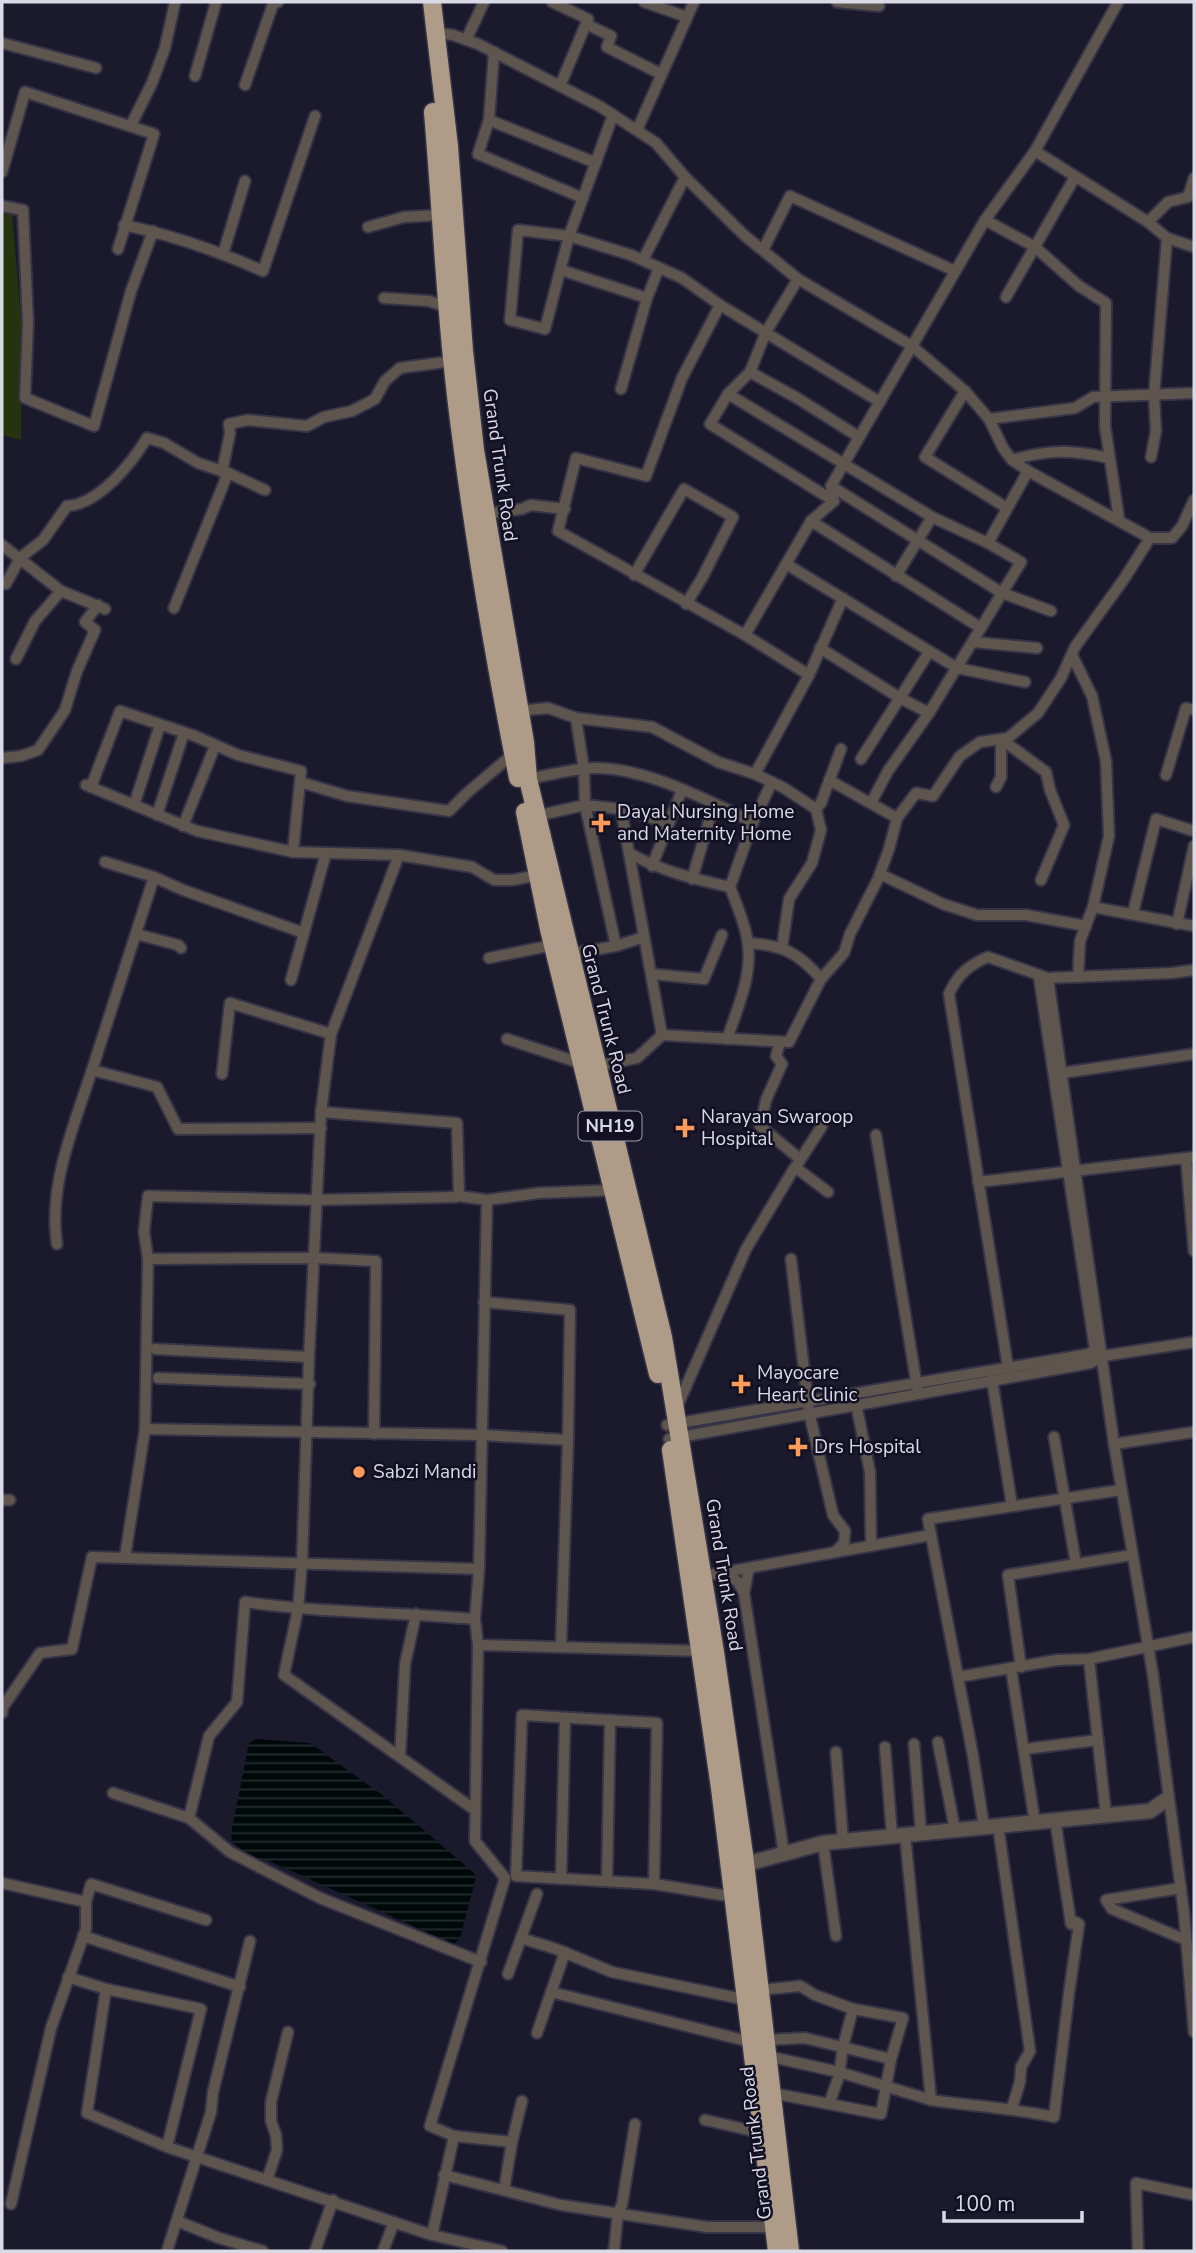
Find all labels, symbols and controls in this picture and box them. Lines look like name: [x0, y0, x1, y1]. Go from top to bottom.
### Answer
street label: Grand Trunk Road: [476, 387, 524, 543]
place label: Dayal Nursing Home and Maternity Home: [617, 799, 794, 847]
marker: Dayal Nursing Home and Maternity Home: [591, 813, 611, 833]
street label: Grand Trunk Road: [575, 941, 637, 1097]
place label: Narayan Swaroop Hospital: [701, 1104, 853, 1152]
road number: NH19: [578, 1112, 642, 1140]
marker: Narayan Swaroop Hospital: [675, 1118, 695, 1138]
place label: Mayocare Heart Clinic: [757, 1360, 857, 1408]
marker: Mayocare Heart Clinic: [731, 1374, 751, 1394]
place label: Drs Hospital: [814, 1434, 921, 1460]
marker: Drs Hospital: [788, 1437, 808, 1457]
place label: Sabzi Mandi: [373, 1459, 476, 1485]
marker: Sabzi Mandi: [351, 1464, 367, 1480]
street label: Grand Trunk Road: [699, 1497, 749, 1653]
street label: Grand Trunk Road: [734, 2065, 778, 2221]
scale bar: [944, 2180, 1082, 2224]
text: 100 m: [954, 2190, 1015, 2218]

